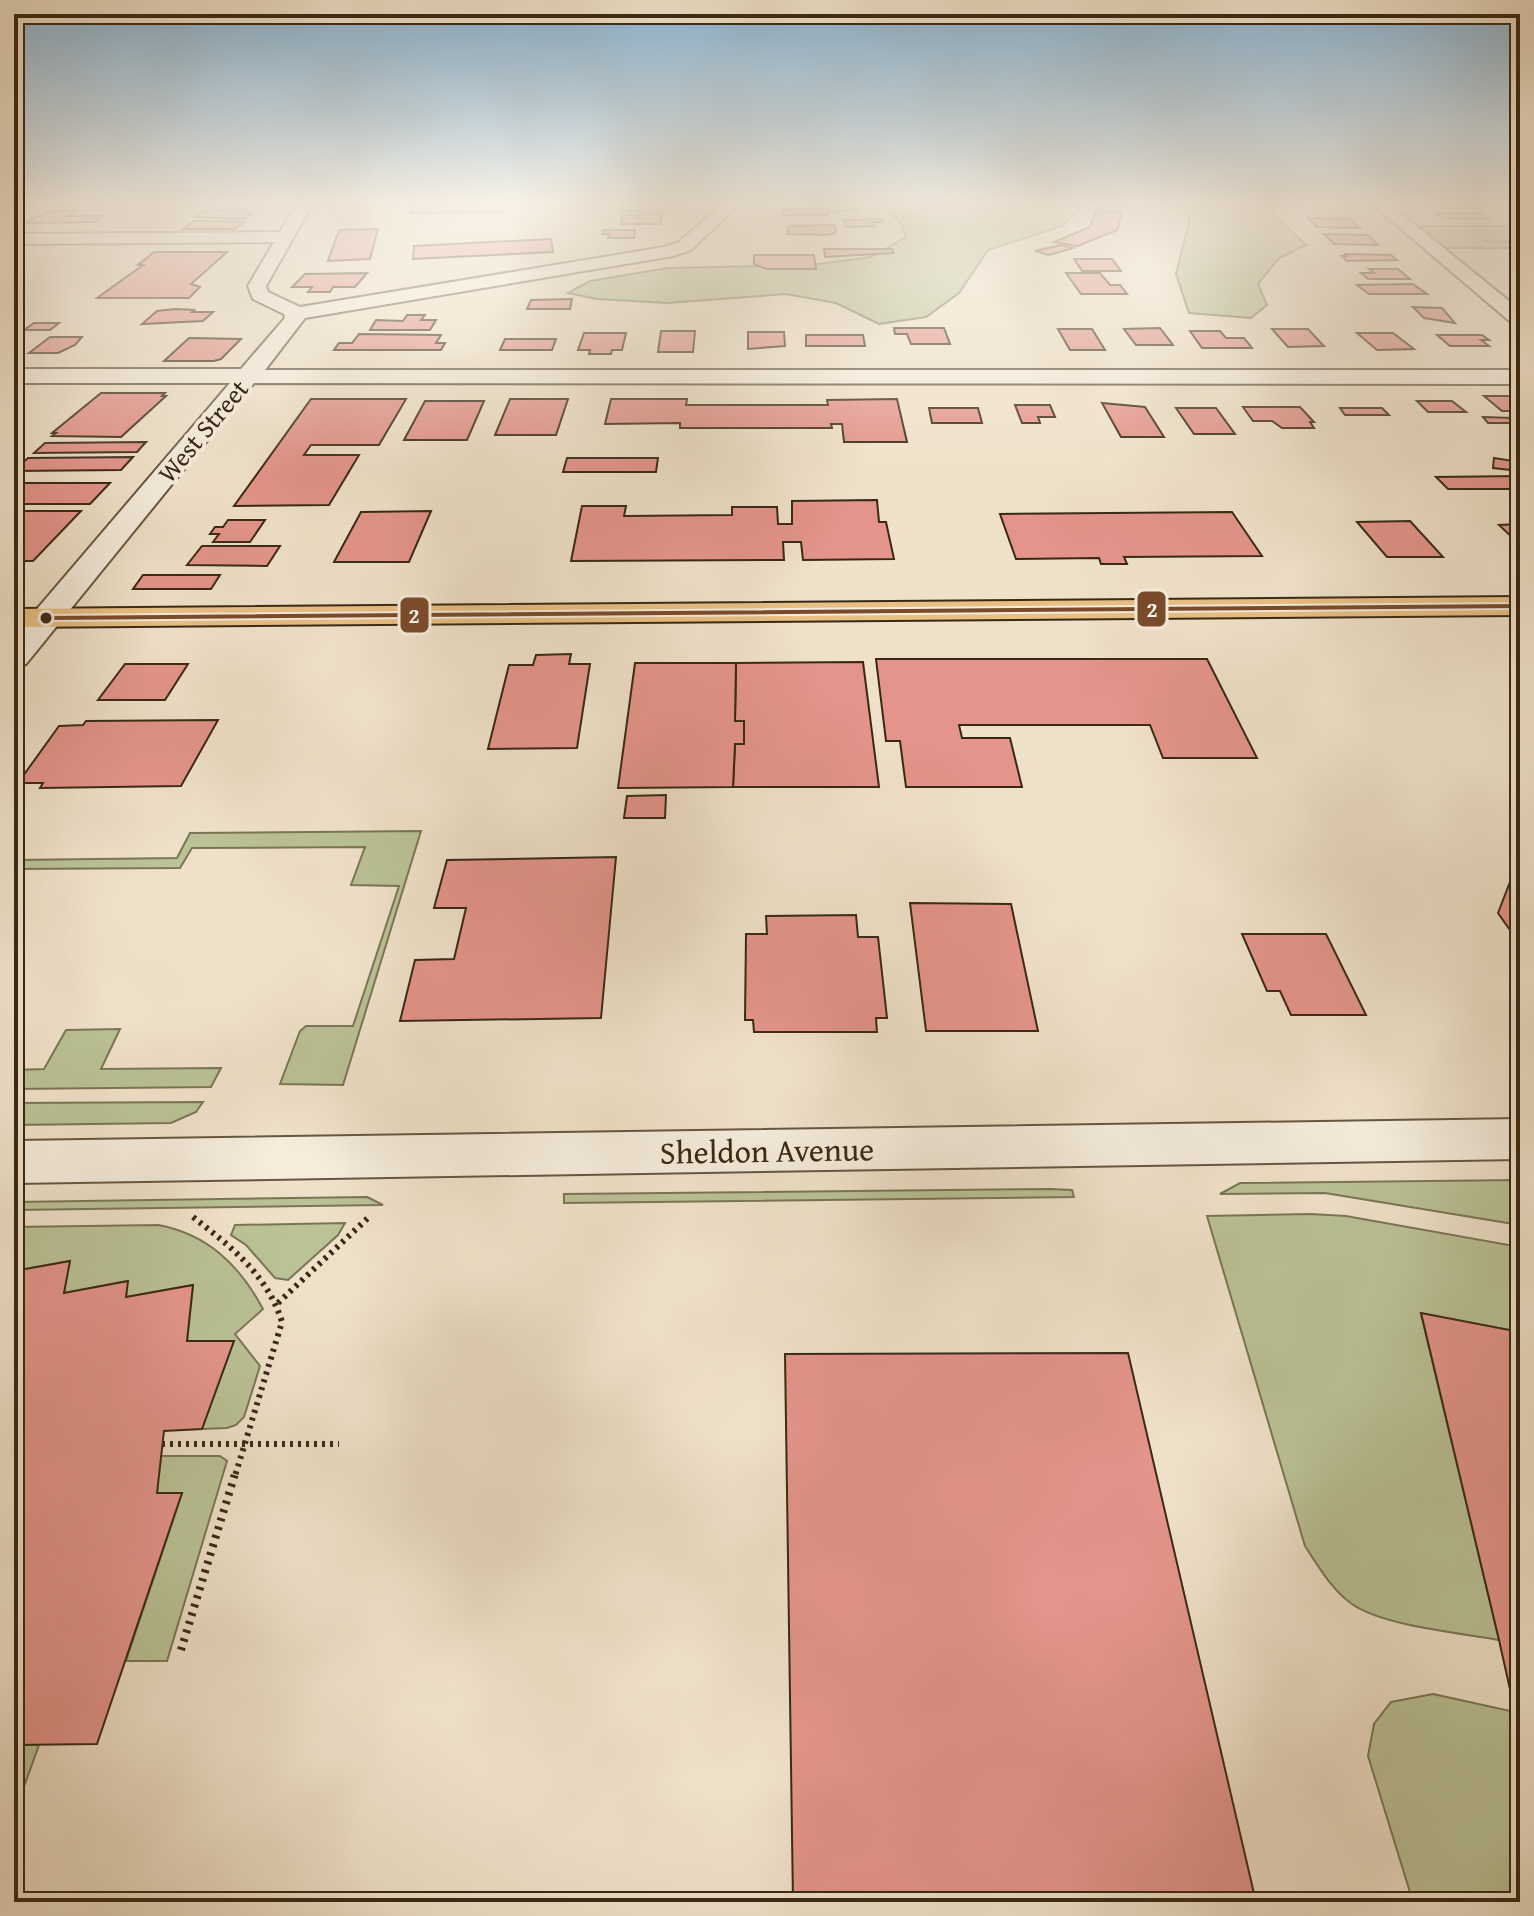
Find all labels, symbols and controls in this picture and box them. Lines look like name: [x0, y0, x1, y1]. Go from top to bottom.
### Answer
street label: West Street: [148, 371, 258, 491]
line badge: 2: [1136, 590, 1167, 628]
text: 2: [1146, 593, 1158, 625]
line badge: 2: [399, 596, 430, 634]
text: 2: [408, 599, 420, 631]
unlabelled marker: [38, 610, 54, 626]
street label: Sheldon Avenue: [659, 1125, 875, 1176]

